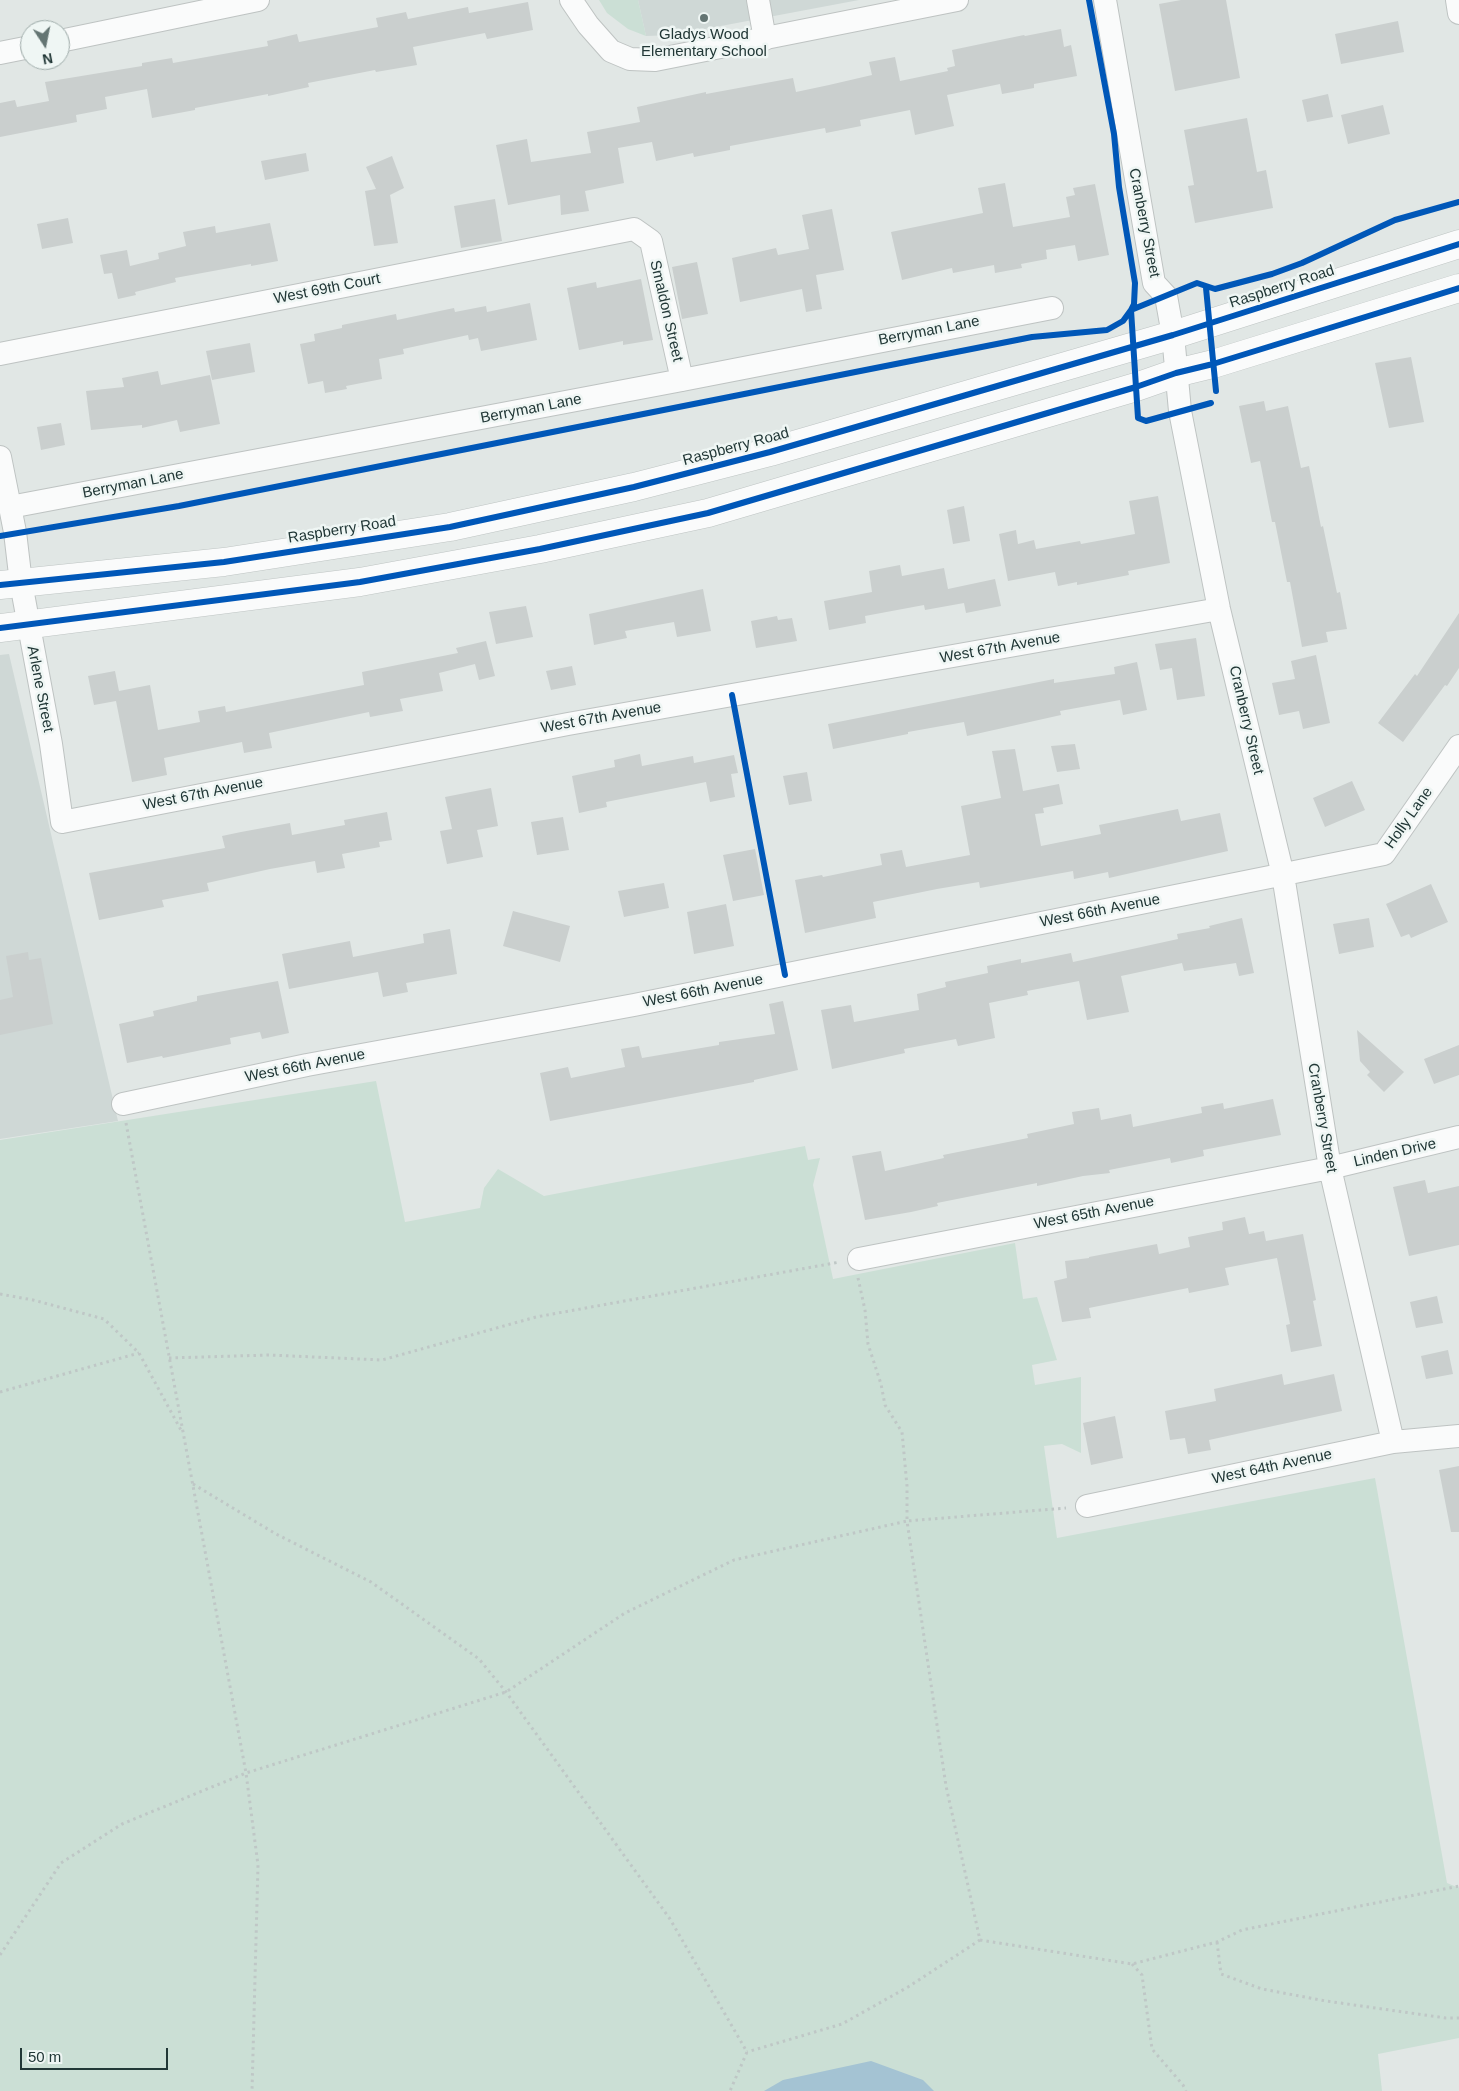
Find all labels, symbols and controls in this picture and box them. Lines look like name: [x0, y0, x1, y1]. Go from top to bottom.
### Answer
marker: Gladys Wood Elementary School: [698, 12, 710, 24]
north arrow: [20, 20, 70, 70]
place label: Gladys Wood Elementary School: [641, 26, 767, 61]
text: N: [41, 50, 54, 68]
street label: Cranberry Street: [1125, 167, 1163, 279]
street label: Smaldon Street: [646, 259, 686, 363]
street label: Raspberry Road: [1227, 262, 1337, 312]
street label: West 69th Court: [272, 270, 382, 308]
street label: Berryman Lane: [877, 312, 981, 350]
street label: Berryman Lane: [479, 390, 583, 428]
street label: Raspberry Road: [681, 424, 791, 470]
street label: Berryman Lane: [81, 465, 185, 503]
street label: Raspberry Road: [287, 513, 397, 547]
street label: West 67th Avenue: [938, 629, 1062, 667]
street label: Arlene Street: [23, 644, 57, 734]
street label: Cranberry Street: [1225, 664, 1267, 776]
street label: West 67th Avenue: [539, 699, 663, 737]
street label: West 67th Avenue: [141, 774, 265, 814]
street label: Holly Lane: [1381, 784, 1437, 852]
street label: West 66th Avenue: [1038, 891, 1162, 931]
street label: West 66th Avenue: [641, 971, 765, 1011]
street label: West 66th Avenue: [243, 1046, 367, 1086]
street label: Cranberry Street: [1304, 1062, 1340, 1174]
street label: Linden Drive: [1352, 1135, 1438, 1171]
street label: West 65th Avenue: [1032, 1193, 1156, 1233]
street label: West 64th Avenue: [1210, 1446, 1334, 1488]
scale bar: [22, 2038, 170, 2070]
text: 50 m: [28, 2048, 61, 2065]

